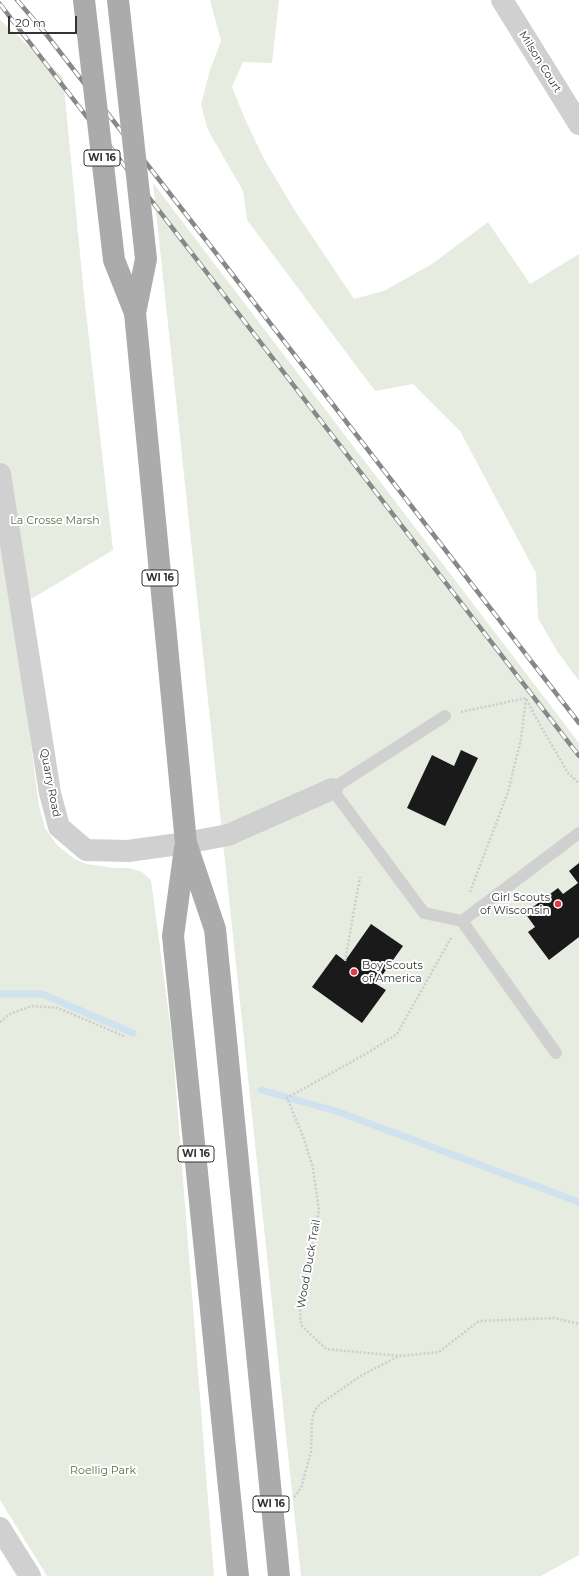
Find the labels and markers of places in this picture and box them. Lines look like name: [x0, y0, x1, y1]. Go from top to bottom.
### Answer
place label: Girl Scouts of Wisconsin: [480, 891, 550, 917]
marker: Girl Scouts of Wisconsin: [553, 899, 563, 909]
place label: Boy Scouts of America: [362, 959, 423, 985]
marker: Boy Scouts of America: [349, 967, 359, 977]

